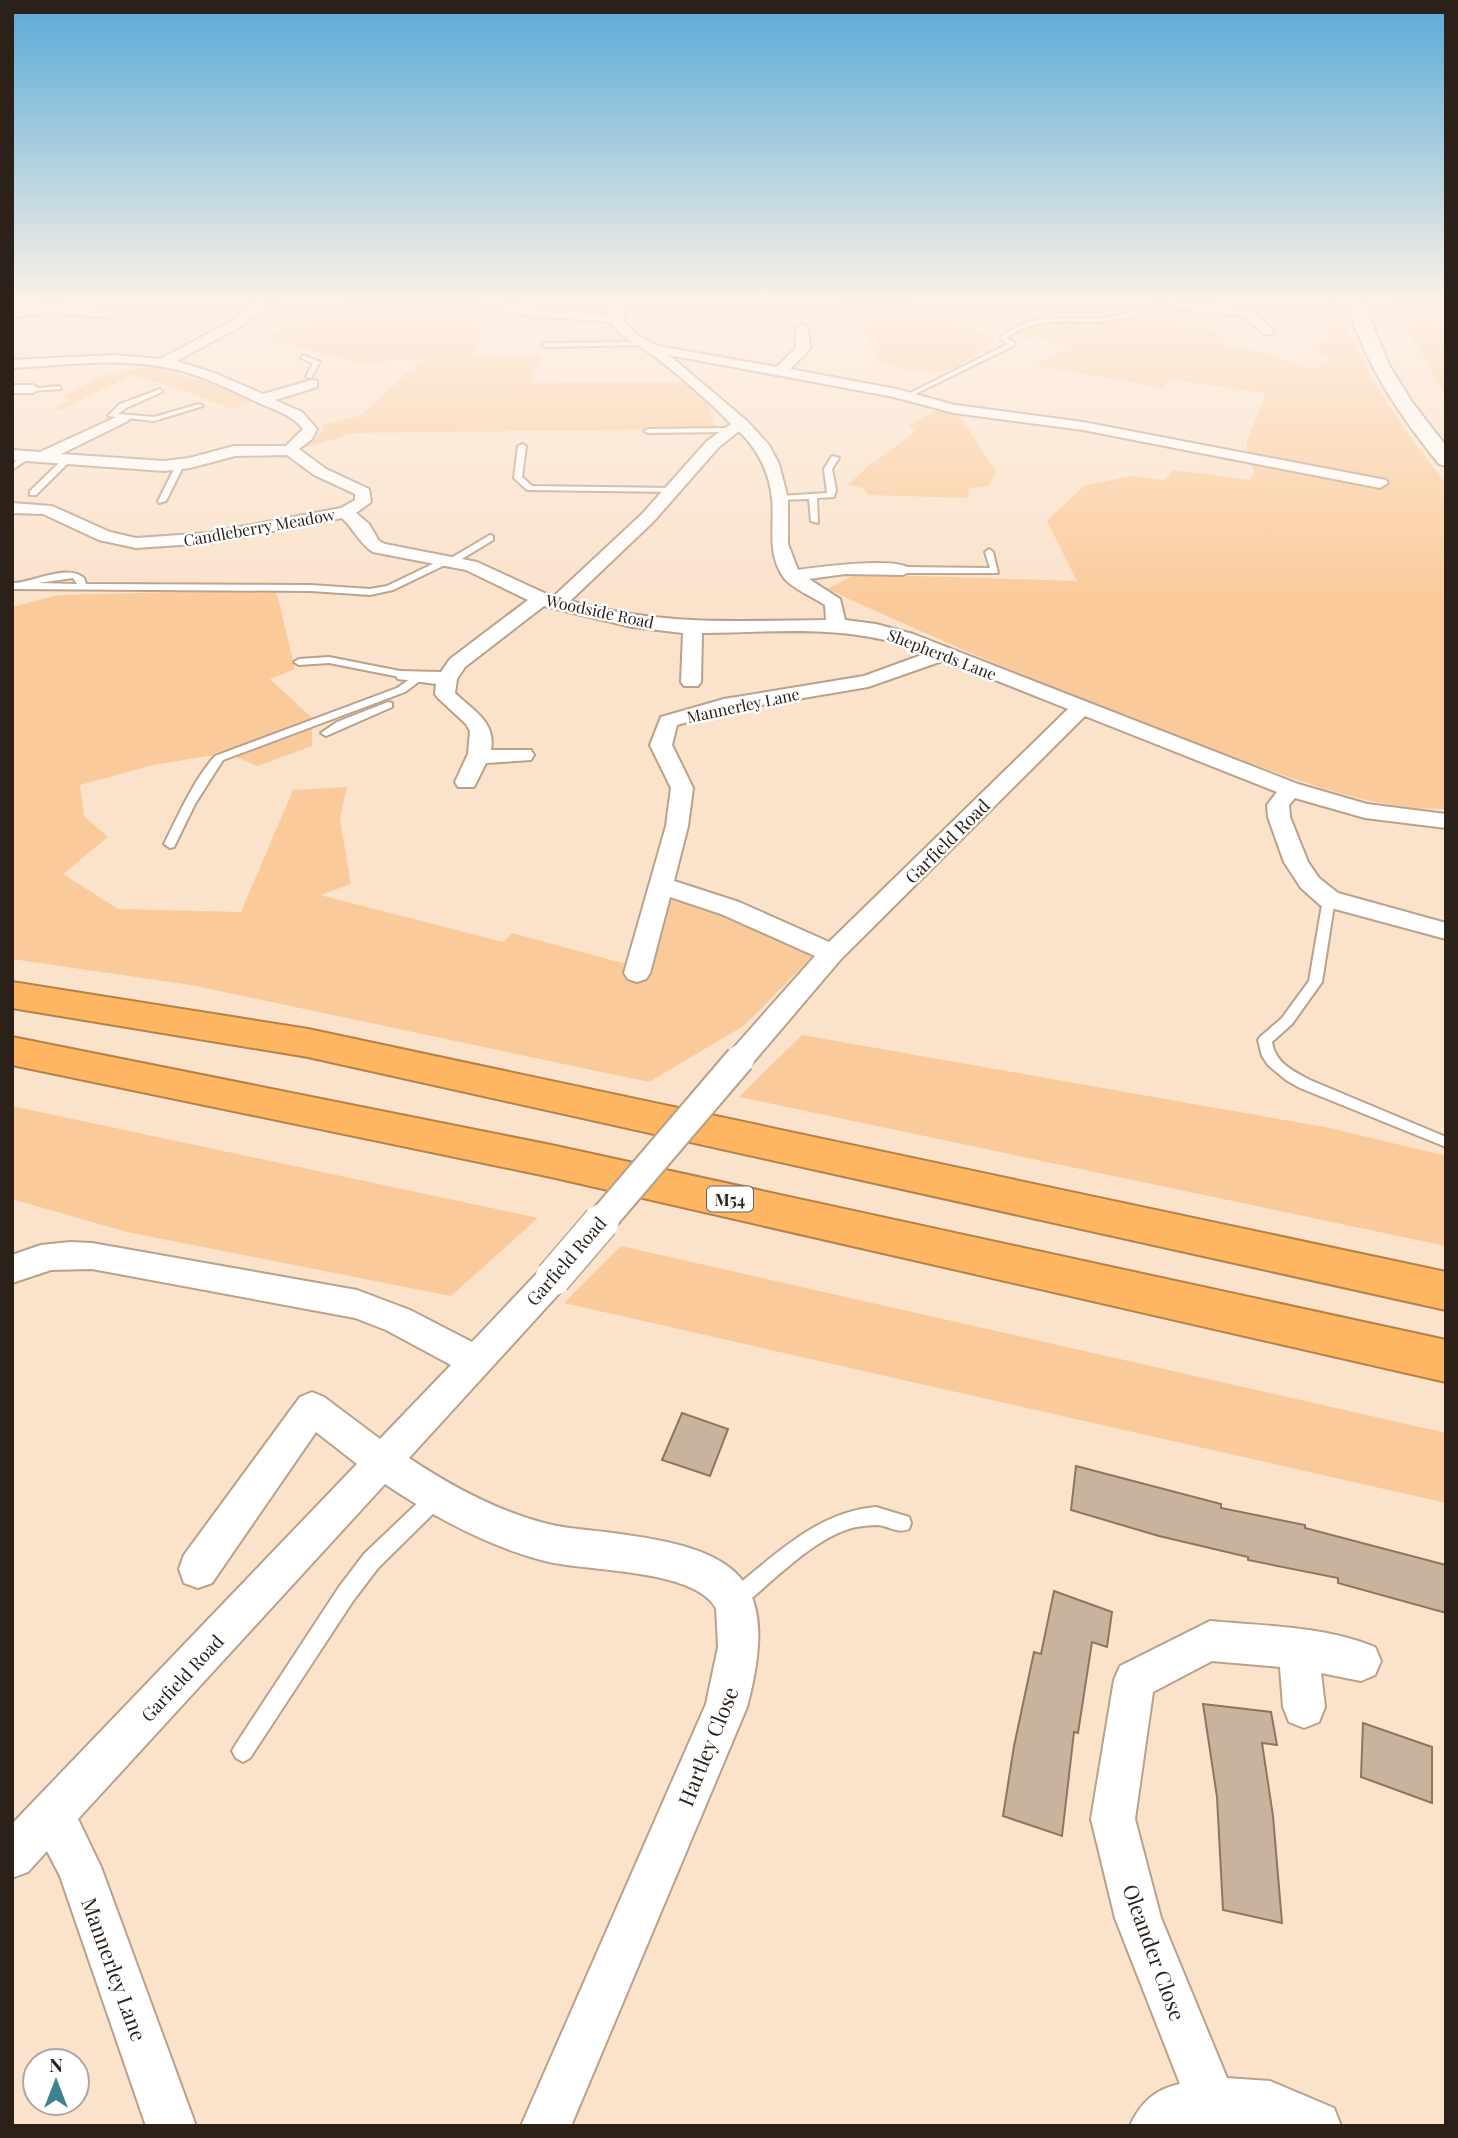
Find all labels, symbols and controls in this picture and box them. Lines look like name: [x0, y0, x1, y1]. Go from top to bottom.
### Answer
street label: Candleberry Meadow: [182, 503, 337, 551]
street label: Woodside Road: [543, 589, 656, 633]
street label: Shepherds Lane: [884, 624, 1000, 684]
street label: Mannerley Lane: [685, 683, 801, 727]
street label: Garfield Road: [899, 793, 995, 889]
road number: M54: [707, 1186, 753, 1212]
street label: Garfield Road: [521, 1211, 612, 1311]
street label: Garfield Road: [136, 1629, 229, 1727]
street label: Hartley Close: [670, 1682, 744, 1810]
street label: Oleander Close: [1117, 1880, 1193, 2024]
street label: Mannerley Lane: [76, 1893, 154, 2045]
north arrow: [21, 2047, 91, 2117]
text: N: [49, 2051, 63, 2077]

